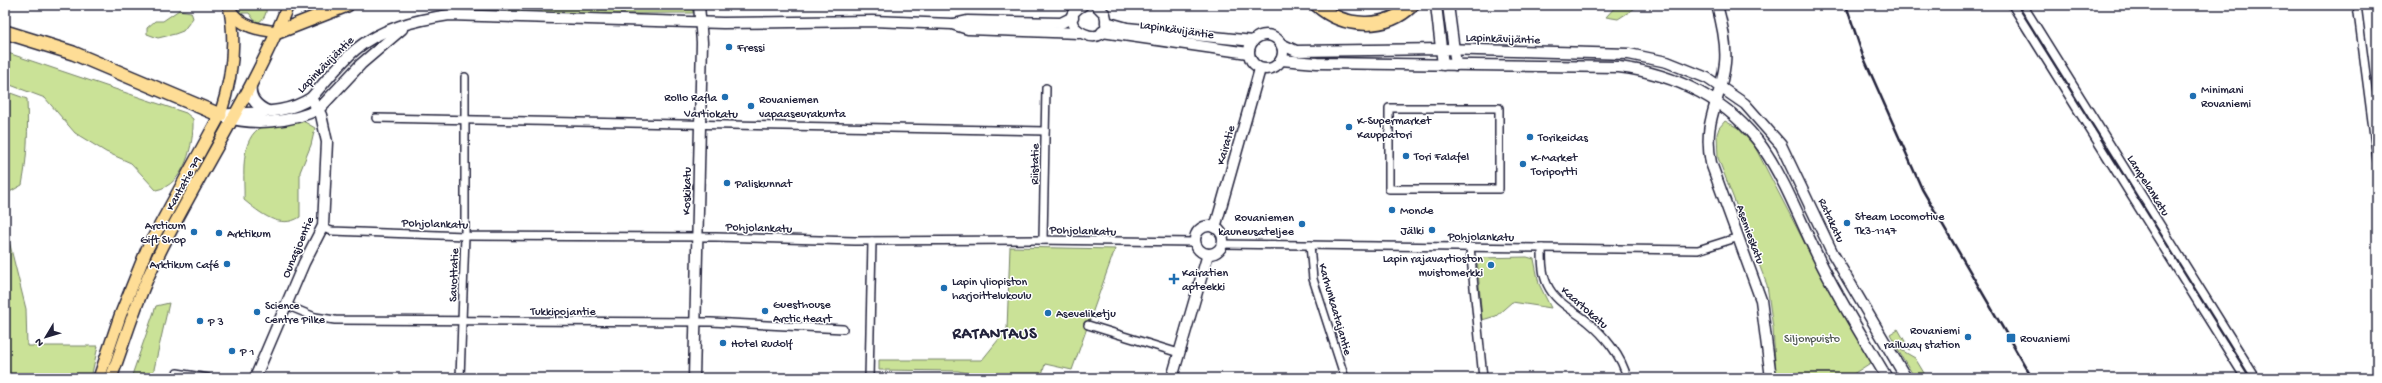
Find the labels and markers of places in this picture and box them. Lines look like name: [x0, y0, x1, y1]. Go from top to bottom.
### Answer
marker: Fressi: [724, 42, 734, 52]
place label: Fressi: [736, 42, 765, 56]
place label: Minimani Rovaniemi: [2201, 84, 2251, 112]
marker: Minimani Rovaniemi: [2188, 91, 2198, 101]
place label: Rollo Rafla: [664, 92, 717, 106]
marker: Rollo Rafla: [720, 92, 730, 102]
place label: Rovaniemen vapaaseurakunta: [759, 94, 846, 122]
marker: Rovaniemen vapaaseurakunta: [746, 101, 756, 111]
place label: K-Supermarket Kauppatori: [1357, 115, 1432, 143]
marker: K-Supermarket Kauppatori: [1344, 122, 1354, 132]
marker: Torikeidas: [1525, 132, 1535, 142]
place label: Torikeidas: [1537, 132, 1589, 146]
marker: Tori Falafel: [1401, 151, 1411, 161]
place label: Tori Falafel: [1413, 151, 1470, 165]
place label: K-Market Toriportti: [1530, 152, 1578, 180]
marker: K-Market Toriportti: [1518, 159, 1528, 169]
marker: Paliskunnat: [722, 178, 732, 188]
place label: Paliskunnat: [734, 178, 793, 192]
marker: Monde: [1387, 205, 1397, 215]
place label: Monde: [1400, 205, 1434, 219]
place label: Steam Locomotive Tk3-1147: [1854, 211, 1945, 239]
place label: Rovaniemen kauneusateljee: [1218, 212, 1295, 240]
marker: Steam Locomotive Tk3-1147: [1842, 218, 1852, 228]
marker: Rovaniemen kauneusateljee: [1297, 219, 1307, 229]
place label: Arcticum Gift Shop: [140, 220, 186, 248]
place label: Jälki: [1400, 225, 1424, 239]
marker: Jälki: [1427, 225, 1437, 235]
marker: Arcticum Gift Shop: [189, 227, 199, 237]
marker: Arktikum: [214, 228, 224, 238]
place label: Arktikum: [227, 228, 271, 242]
place label: Lapin rajavartioston muistomerkki: [1383, 253, 1483, 281]
place label: Arktikum Café: [149, 259, 220, 273]
marker: Arktikum Café: [222, 259, 232, 269]
marker: Lapin rajavartioston muistomerkki: [1486, 260, 1496, 270]
place label: Kairatien apteekki: [1182, 267, 1228, 295]
marker: Kairatien apteekki: [1169, 274, 1179, 284]
place label: Lapin yliopiston harjoittelukoulu: [952, 276, 1032, 304]
marker: Lapin yliopiston harjoittelukoulu: [939, 283, 949, 293]
place label: Guesthouse Arctic Heart: [773, 299, 833, 327]
place label: Science Centre Pilke: [265, 300, 326, 328]
marker: Guesthouse Arctic Heart: [760, 306, 770, 316]
marker: Science Centre Pilke: [252, 307, 262, 317]
marker: Aseveliketju: [1043, 308, 1053, 318]
place label: Aseveliketju: [1056, 308, 1116, 322]
marker: P 3: [195, 316, 205, 326]
place label: P 3: [207, 316, 224, 330]
place label: Rovaniemi railway station: [1884, 325, 1960, 353]
marker: Rovaniemi railway station: [1963, 332, 1973, 342]
marker: Rovaniemi: [2005, 332, 2017, 344]
place label: Rovaniemi: [2020, 333, 2070, 347]
marker: Hotel Rudolf: [718, 338, 728, 348]
place label: Hotel Rudolf: [731, 338, 793, 352]
marker: P 1: [227, 346, 237, 356]
place label: P 1: [239, 346, 254, 360]

